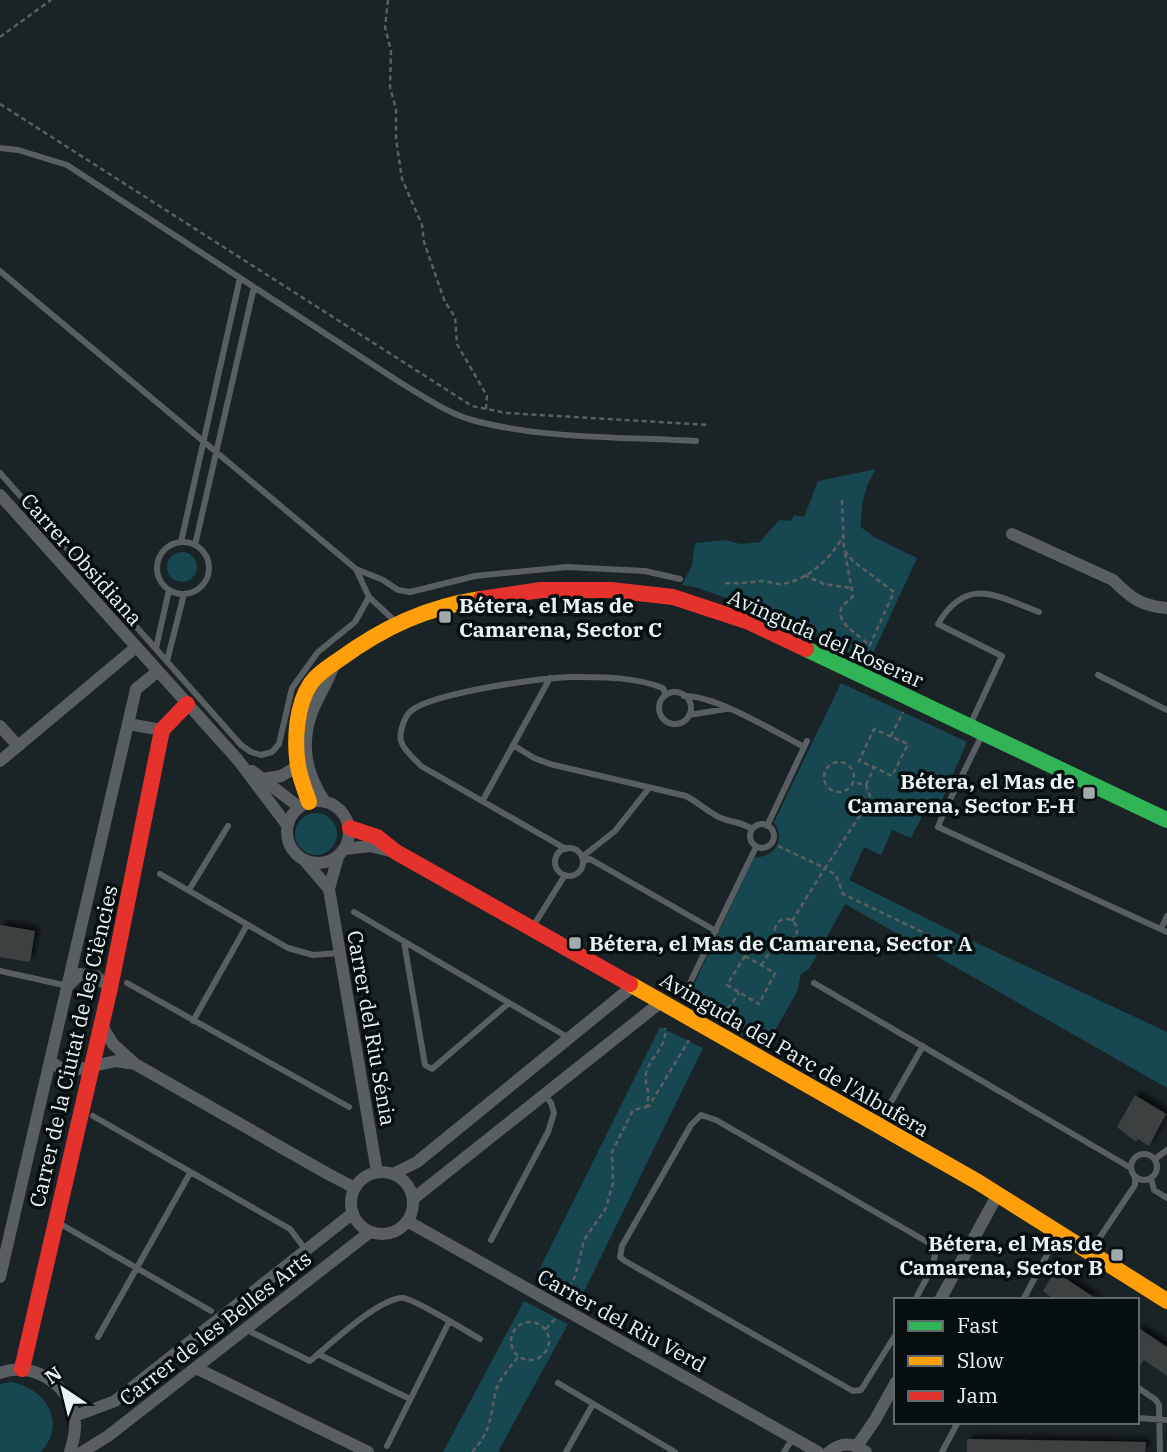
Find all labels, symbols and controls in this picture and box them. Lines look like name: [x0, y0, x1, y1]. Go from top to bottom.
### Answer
street label: Carrer Obsidiana: [15, 487, 149, 631]
street label: Avinguda del Roserar: [724, 582, 929, 694]
place label: Bétera, el Mas de Camarena, Sector C: [459, 591, 662, 643]
marker: Bétera, el Mas de Camarena, Sector C: [437, 609, 453, 625]
place label: Bétera, el Mas de Camarena, Sector E-H: [847, 767, 1075, 819]
marker: Bétera, el Mas de Camarena, Sector E-H: [1081, 785, 1097, 801]
street label: Carrer de la Ciutat de les Ciències: [22, 882, 124, 1210]
street label: Carrer del Riu Sénia: [341, 928, 403, 1128]
place label: Bétera, el Mas de Camarena, Sector A: [589, 929, 973, 957]
marker: Bétera, el Mas de Camarena, Sector A: [567, 935, 583, 951]
street label: Avinguda del Parc de l'Albufera: [655, 965, 935, 1143]
place label: Bétera, el Mas de Camarena, Sector B: [899, 1229, 1103, 1281]
street label: Carrer de les Belles Arts: [113, 1244, 317, 1412]
marker: Bétera, el Mas de Camarena, Sector B: [1109, 1247, 1125, 1263]
street label: Carrer del Riu Verd: [533, 1262, 712, 1378]
legend: [894, 1298, 1139, 1424]
text: Fast: [957, 1311, 998, 1339]
text: Slow: [957, 1346, 1004, 1374]
north arrow: [28, 1354, 98, 1424]
text: N: [40, 1361, 66, 1389]
text: Jam: [957, 1381, 998, 1409]

